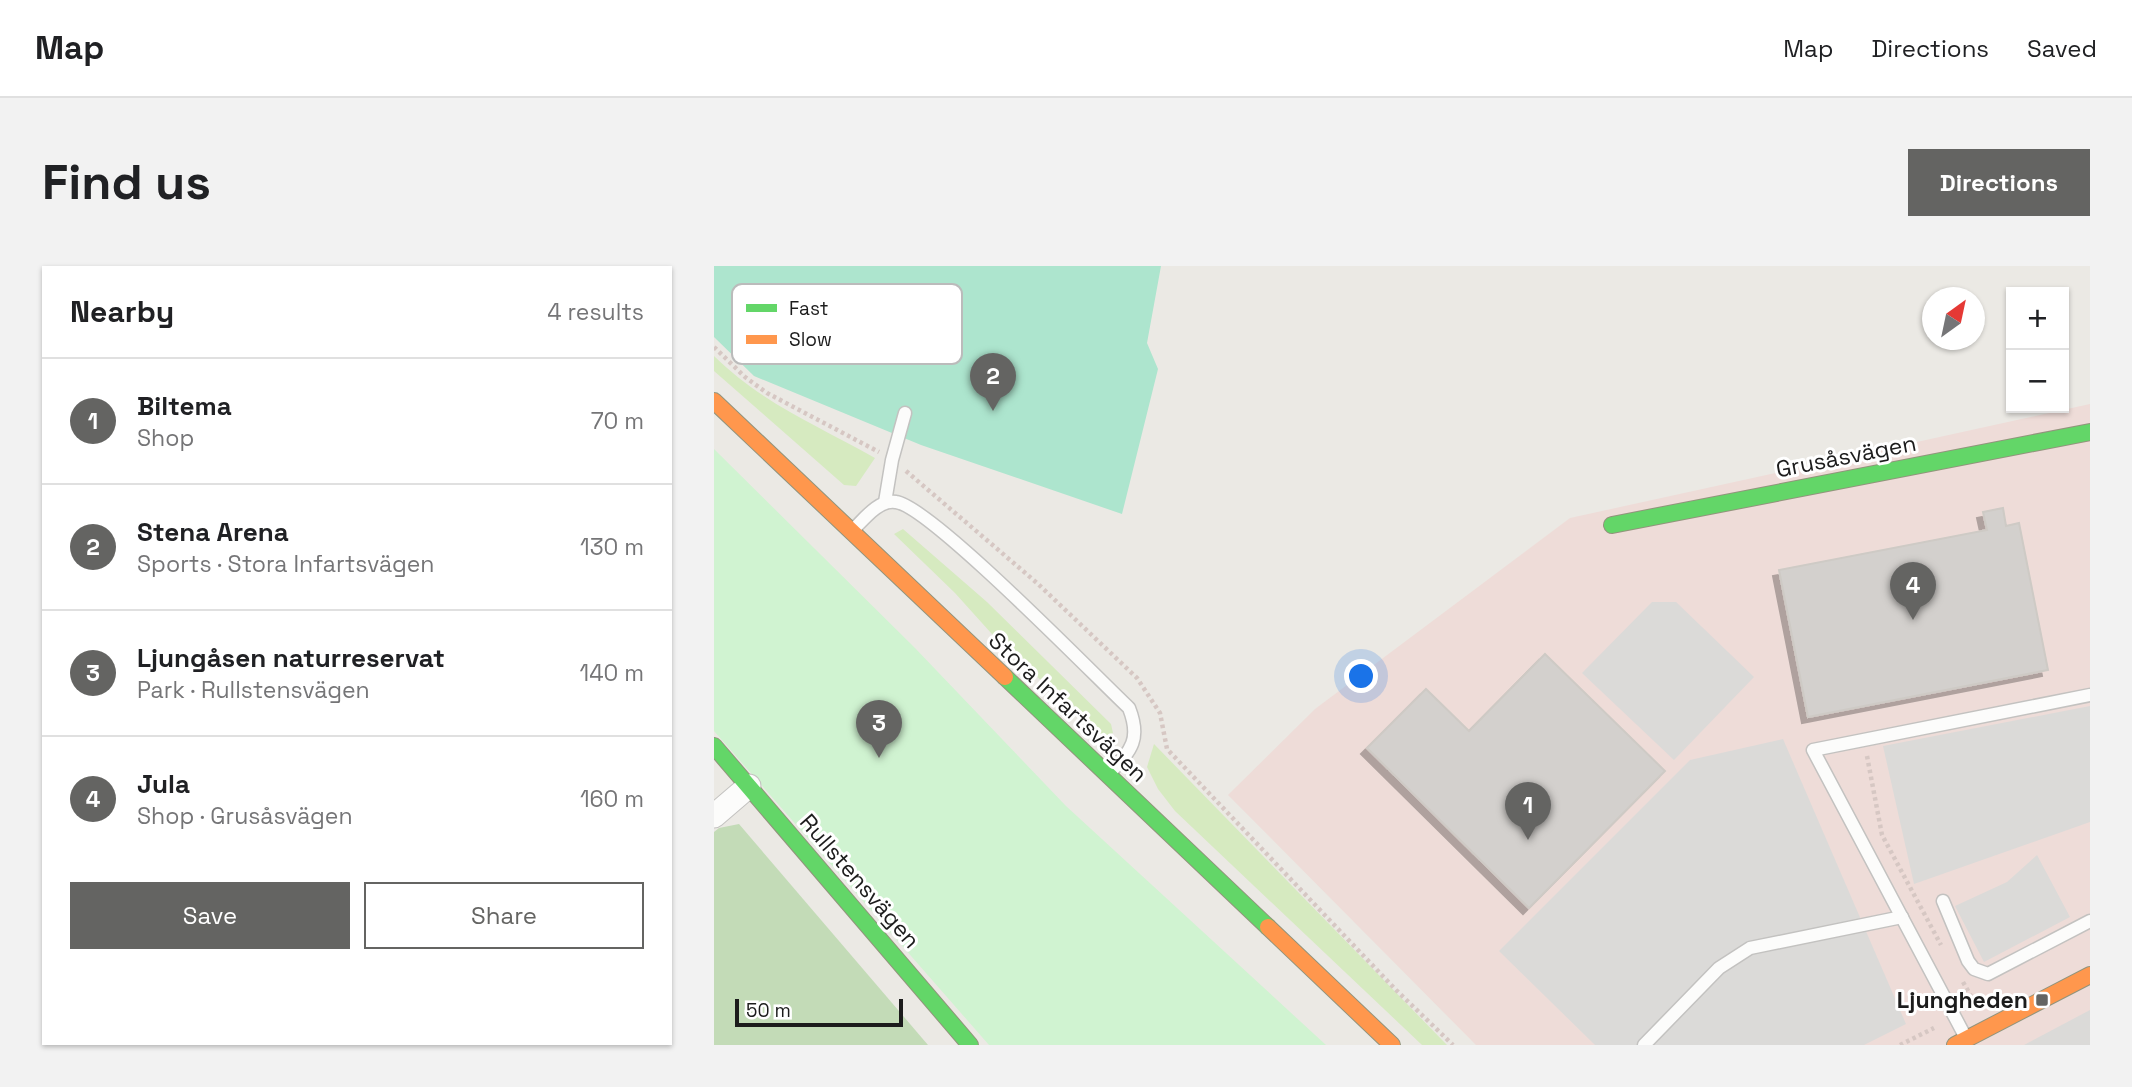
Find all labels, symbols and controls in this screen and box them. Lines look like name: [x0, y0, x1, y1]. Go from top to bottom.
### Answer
text: Map: [35, 27, 104, 69]
text: Map: [1783, 33, 1833, 64]
text: Directions: [1871, 33, 1989, 64]
text: Saved: [2027, 33, 2097, 64]
button: Directions: [1908, 149, 2090, 216]
text: Find us: [42, 151, 211, 213]
legend: [732, 284, 962, 364]
north arrow: [1922, 287, 1985, 350]
map controls: [2006, 287, 2069, 413]
button: +: [2006, 287, 2069, 350]
text: Nearby: [70, 292, 174, 331]
text: Fast: [789, 296, 829, 321]
text: 4 results: [547, 297, 644, 327]
text: Slow: [789, 327, 832, 352]
button: −: [2006, 350, 2069, 413]
pin: 2: [970, 353, 1016, 411]
text: Biltema: [137, 389, 232, 423]
text: 1: [88, 406, 98, 436]
text: 70 m: [591, 406, 644, 436]
text: Shop: [137, 423, 194, 453]
street label: Grusåsvägen: [1773, 428, 1919, 484]
text: Stena Arena: [137, 515, 289, 549]
text: 2: [86, 532, 100, 562]
text: 130 m: [580, 532, 644, 562]
text: Sports · Stora Infartsvägen: [137, 549, 434, 579]
pin: 4: [1890, 562, 1936, 620]
street label: Stora Infartsvägen: [982, 625, 1154, 789]
text: Ljungåsen naturreservat: [137, 641, 445, 675]
text: 3: [86, 658, 100, 688]
text: 140 m: [580, 658, 644, 688]
your location: [1344, 659, 1378, 693]
text: Park · Rullstensvägen: [137, 675, 370, 705]
pin: 3: [856, 700, 902, 758]
text: Jula: [137, 767, 190, 801]
pin: 1: [1505, 782, 1551, 840]
text: 4: [86, 784, 100, 814]
text: 160 m: [580, 784, 644, 814]
text: Shop · Grusåsvägen: [137, 801, 353, 831]
street label: Rullstensvägen: [793, 807, 927, 955]
button: Save: [70, 882, 350, 949]
button: Share: [364, 882, 644, 949]
place label: Ljungheden: [1897, 985, 2028, 1015]
marker: Ljungheden: [2034, 992, 2050, 1008]
scale bar: [735, 996, 903, 1028]
text: 50 m: [746, 998, 791, 1023]

